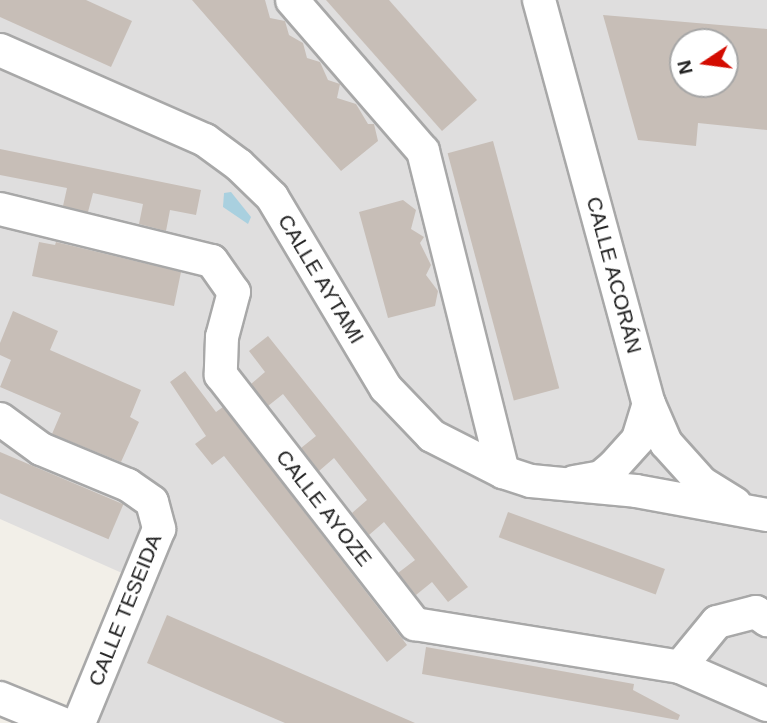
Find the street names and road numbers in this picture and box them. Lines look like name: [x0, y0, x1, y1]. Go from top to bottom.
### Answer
street label: CALLE ACORÁN: [581, 193, 647, 357]
street label: CALLE AYTAMI: [272, 209, 370, 349]
street label: CALLE AYOZE: [270, 444, 378, 572]
street label: CALLE TESEIDA: [83, 530, 167, 690]

